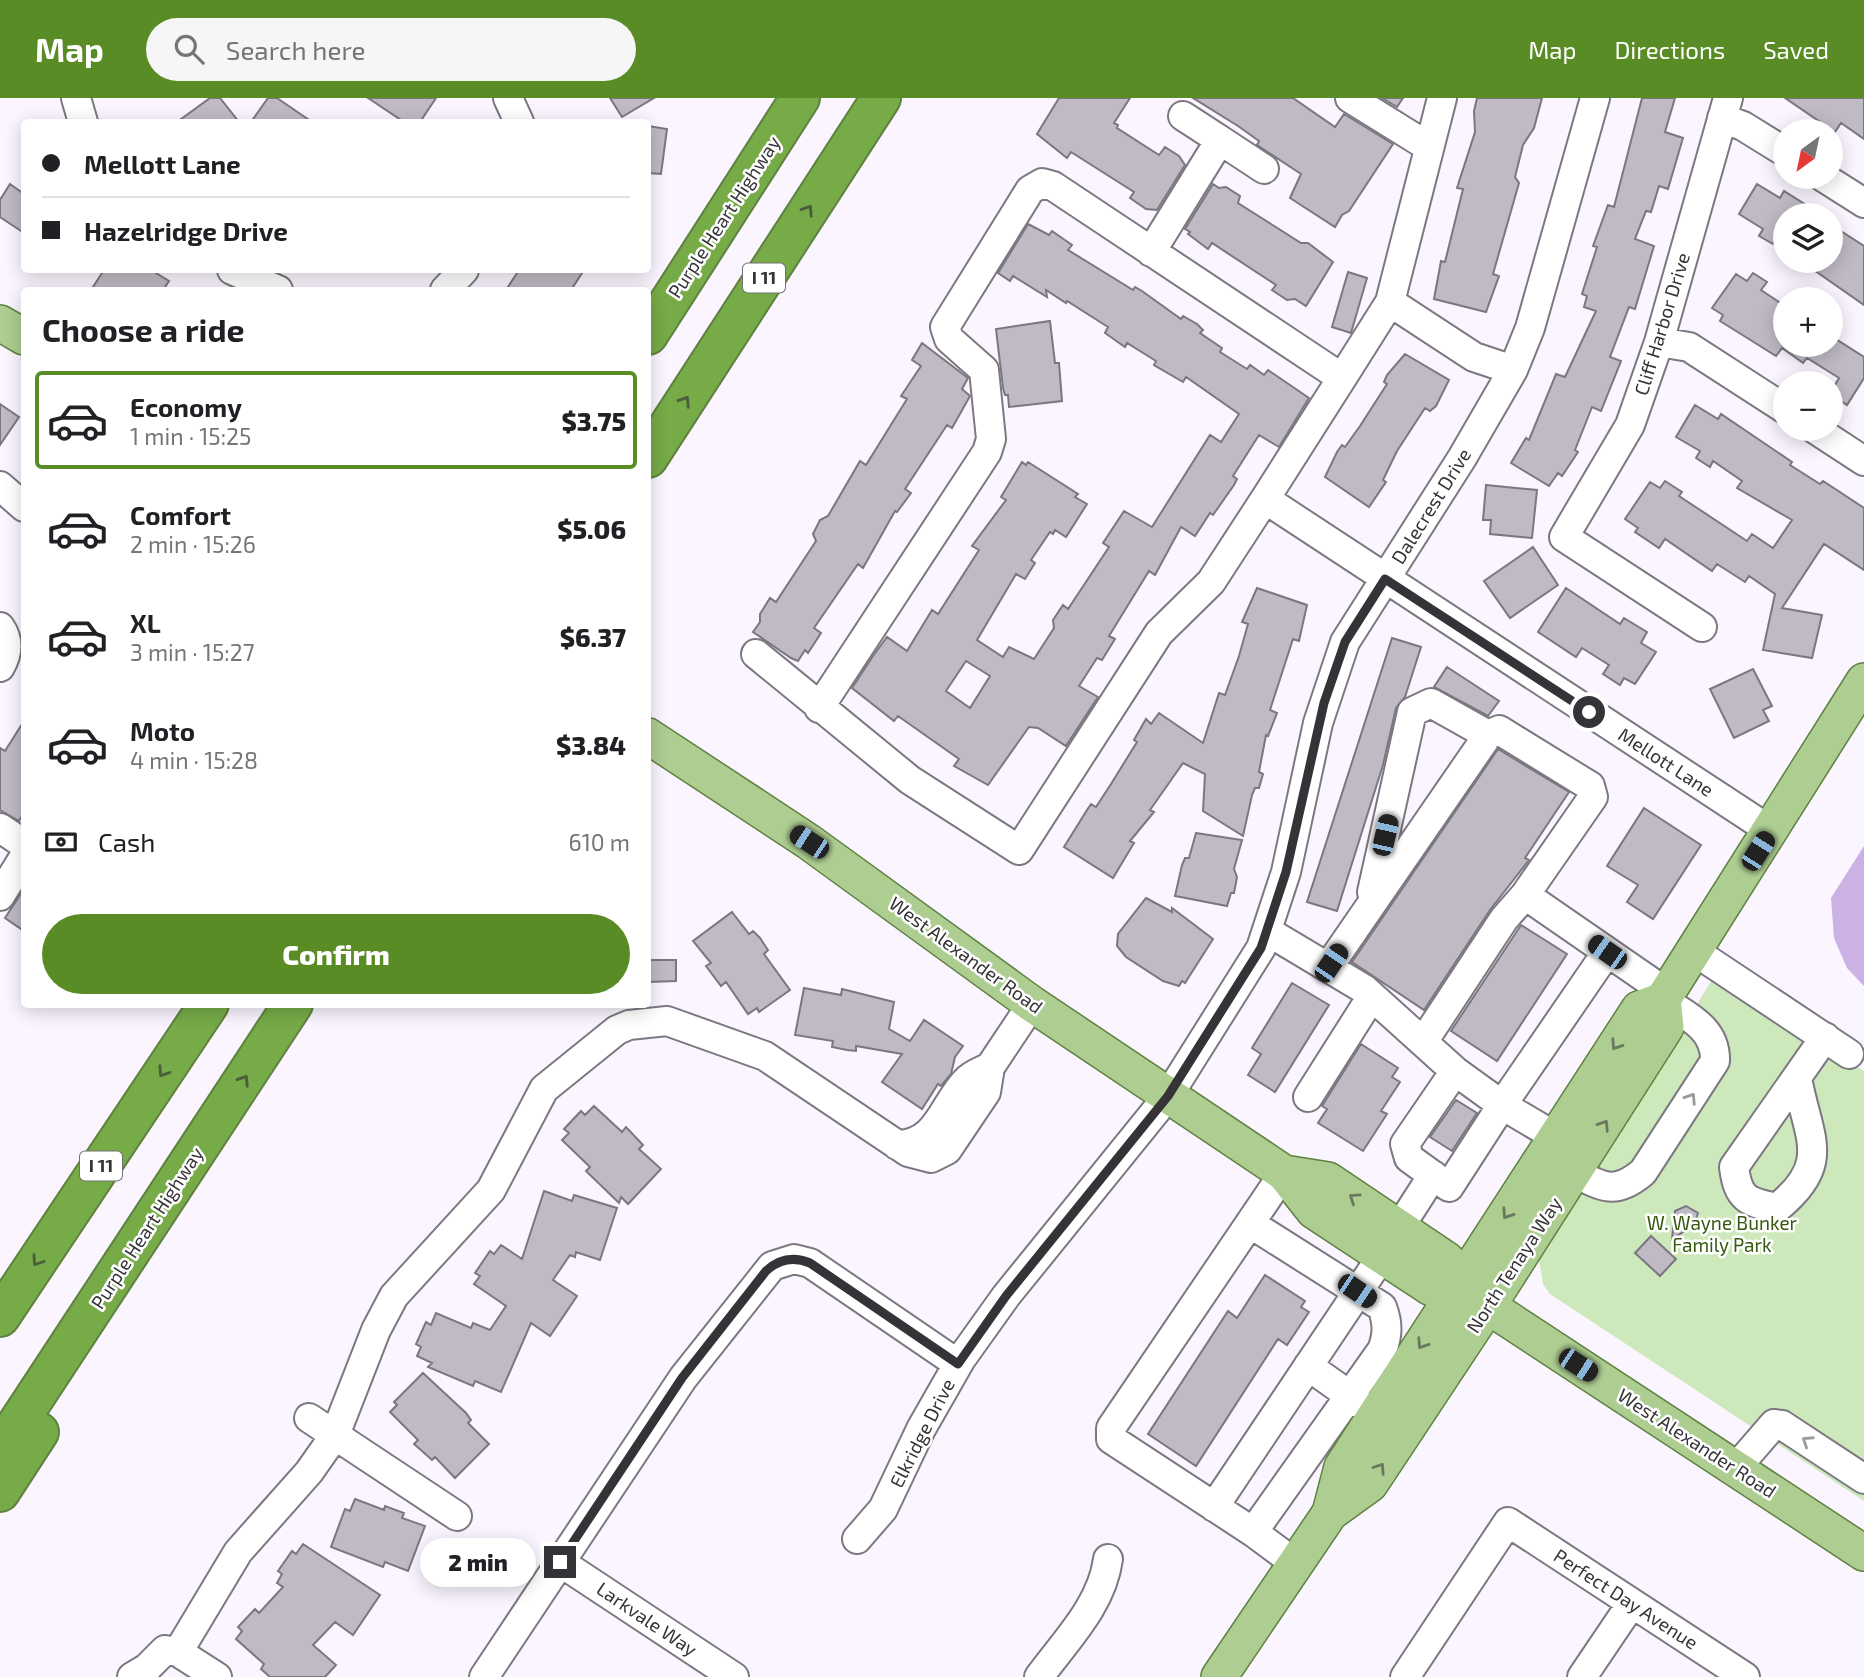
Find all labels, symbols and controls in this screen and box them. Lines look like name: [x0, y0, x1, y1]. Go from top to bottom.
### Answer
search box: [146, 18, 636, 81]
text: Map: [35, 29, 104, 69]
icon: search: [170, 30, 208, 68]
text: Search here: [226, 34, 365, 65]
text: Map: [1528, 35, 1576, 64]
text: Directions: [1614, 35, 1725, 64]
text: Saved: [1763, 35, 1829, 64]
north arrow: [1773, 119, 1843, 189]
map controls: [1773, 119, 1843, 441]
street label: Purple Heart Highway: [663, 131, 785, 302]
text: Mellott Lane: [84, 148, 241, 179]
button: layers: [1773, 203, 1843, 273]
one-way arrow: [800, 204, 813, 217]
text: Hazelridge Drive: [84, 215, 288, 246]
street label: Cliff Harbor Drive: [1629, 250, 1694, 398]
road number: I 11: [743, 264, 785, 293]
button: +: [1773, 287, 1843, 357]
text: Choose a ride: [42, 310, 245, 348]
button: −: [1773, 371, 1843, 441]
icon: car: [46, 389, 109, 452]
text: Economy: [130, 391, 242, 422]
one-way arrow: [676, 395, 689, 408]
text: $3.75: [562, 405, 626, 436]
text: 1 min · 15:25: [130, 422, 251, 450]
street label: Dalecrest Drive: [1386, 444, 1475, 568]
icon: car: [46, 497, 109, 560]
text: Comfort: [130, 499, 231, 530]
text: $5.06: [557, 513, 626, 544]
text: 2 min · 15:26: [130, 530, 256, 558]
icon: car: [46, 605, 109, 668]
text: XL: [130, 607, 161, 638]
text: $6.37: [560, 621, 626, 652]
text: 3 min · 15:27: [130, 638, 254, 666]
route start: [1573, 696, 1605, 728]
icon: car: [46, 713, 109, 776]
text: Moto: [130, 715, 195, 746]
street label: Mellott Lane: [1614, 722, 1718, 801]
text: $3.84: [556, 729, 626, 760]
text: 4 min · 15:28: [130, 746, 258, 774]
car: [1371, 812, 1400, 858]
car: [786, 822, 833, 862]
icon: cash: [42, 823, 80, 861]
text: Cash: [98, 826, 155, 857]
text: 610 m: [569, 828, 630, 856]
car: [1738, 828, 1779, 874]
street label: West Alexander Road: [885, 891, 1047, 1018]
button: Confirm: [42, 914, 630, 994]
car: [1584, 931, 1631, 973]
car: [1311, 940, 1352, 986]
one-way arrow: [1611, 1038, 1624, 1051]
one-way arrow: [159, 1064, 172, 1077]
one-way arrow: [236, 1074, 249, 1087]
one-way arrow: [1683, 1093, 1695, 1106]
one-way arrow: [1596, 1120, 1608, 1133]
street label: Purple Heart Highway: [86, 1142, 208, 1313]
road number: I 11: [80, 1152, 122, 1181]
one-way arrow: [1348, 1193, 1361, 1206]
street label: North Tenaya Way: [1461, 1193, 1566, 1337]
one-way arrow: [1502, 1206, 1515, 1219]
park label: W. Wayne Bunker Family Park: [1647, 1211, 1798, 1256]
one-way arrow: [33, 1254, 46, 1267]
car: [1334, 1271, 1381, 1311]
one-way arrow: [1417, 1337, 1430, 1350]
car: [1555, 1345, 1602, 1385]
street label: Elkridge Drive: [884, 1374, 959, 1491]
street label: West Alexander Road: [1614, 1383, 1781, 1502]
one-way arrow: [1802, 1437, 1815, 1450]
one-way arrow: [1372, 1463, 1384, 1476]
callout: 2 min: [420, 1538, 536, 1586]
street label: Perfect Day Avenue: [1550, 1543, 1703, 1654]
route end: [544, 1546, 576, 1578]
text: 2 min: [448, 1548, 508, 1576]
street label: Larkvale Way: [593, 1577, 702, 1661]

